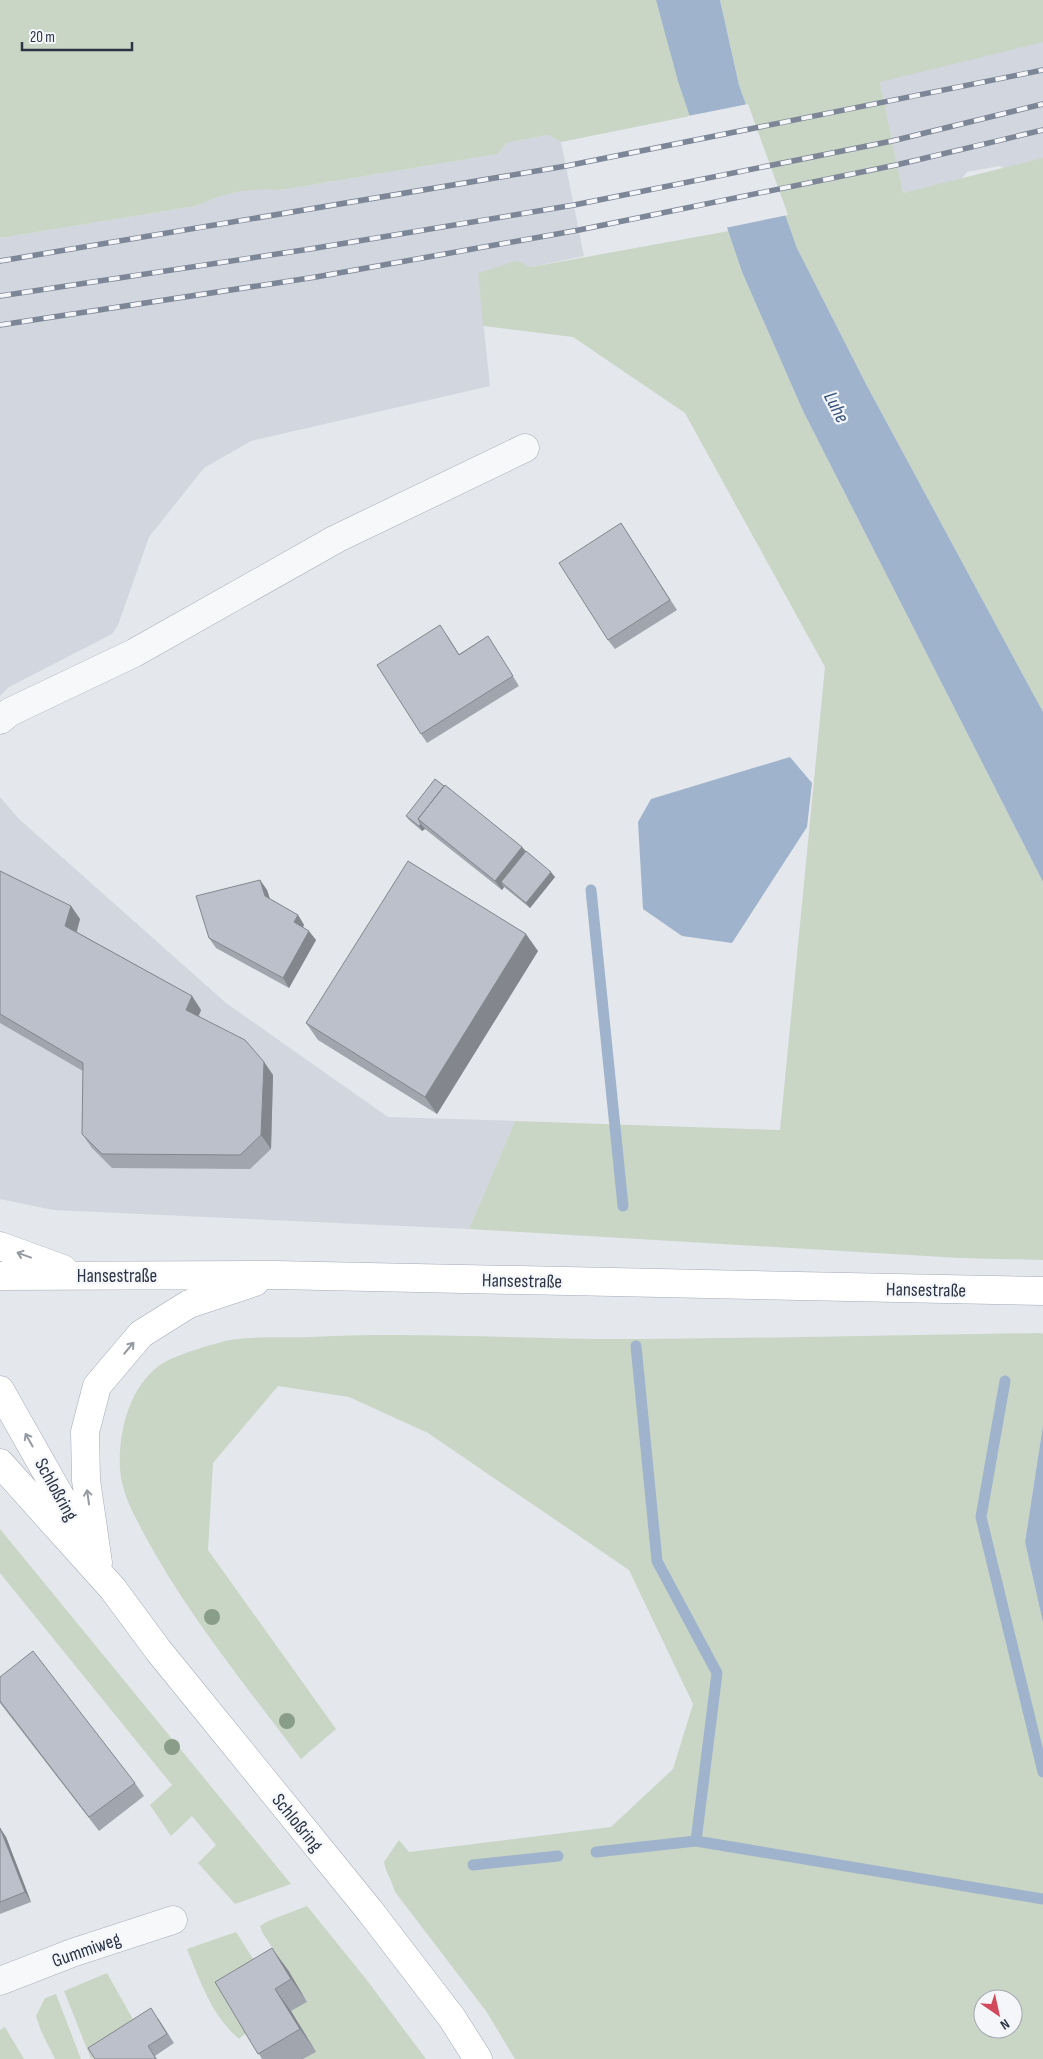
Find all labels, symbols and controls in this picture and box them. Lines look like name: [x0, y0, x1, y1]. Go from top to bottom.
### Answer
scale bar: [22, 20, 132, 52]
text: 20 m: [30, 28, 55, 47]
water label: Luhe: [818, 388, 854, 427]
one-way arrow: [17, 1250, 32, 1259]
street label: Hansestraße: [77, 1265, 157, 1288]
street label: Hansestraße: [482, 1269, 562, 1294]
street label: Hansestraße: [886, 1278, 966, 1303]
one-way arrow: [123, 1342, 134, 1355]
one-way arrow: [24, 1432, 34, 1447]
street label: Schloßring: [29, 1454, 82, 1525]
one-way arrow: [83, 1490, 93, 1506]
street label: Schloßring: [267, 1789, 327, 1857]
street label: Gummiweg: [49, 1928, 124, 1973]
north arrow: [973, 1989, 1023, 2039]
text: N: [997, 2015, 1013, 2034]

